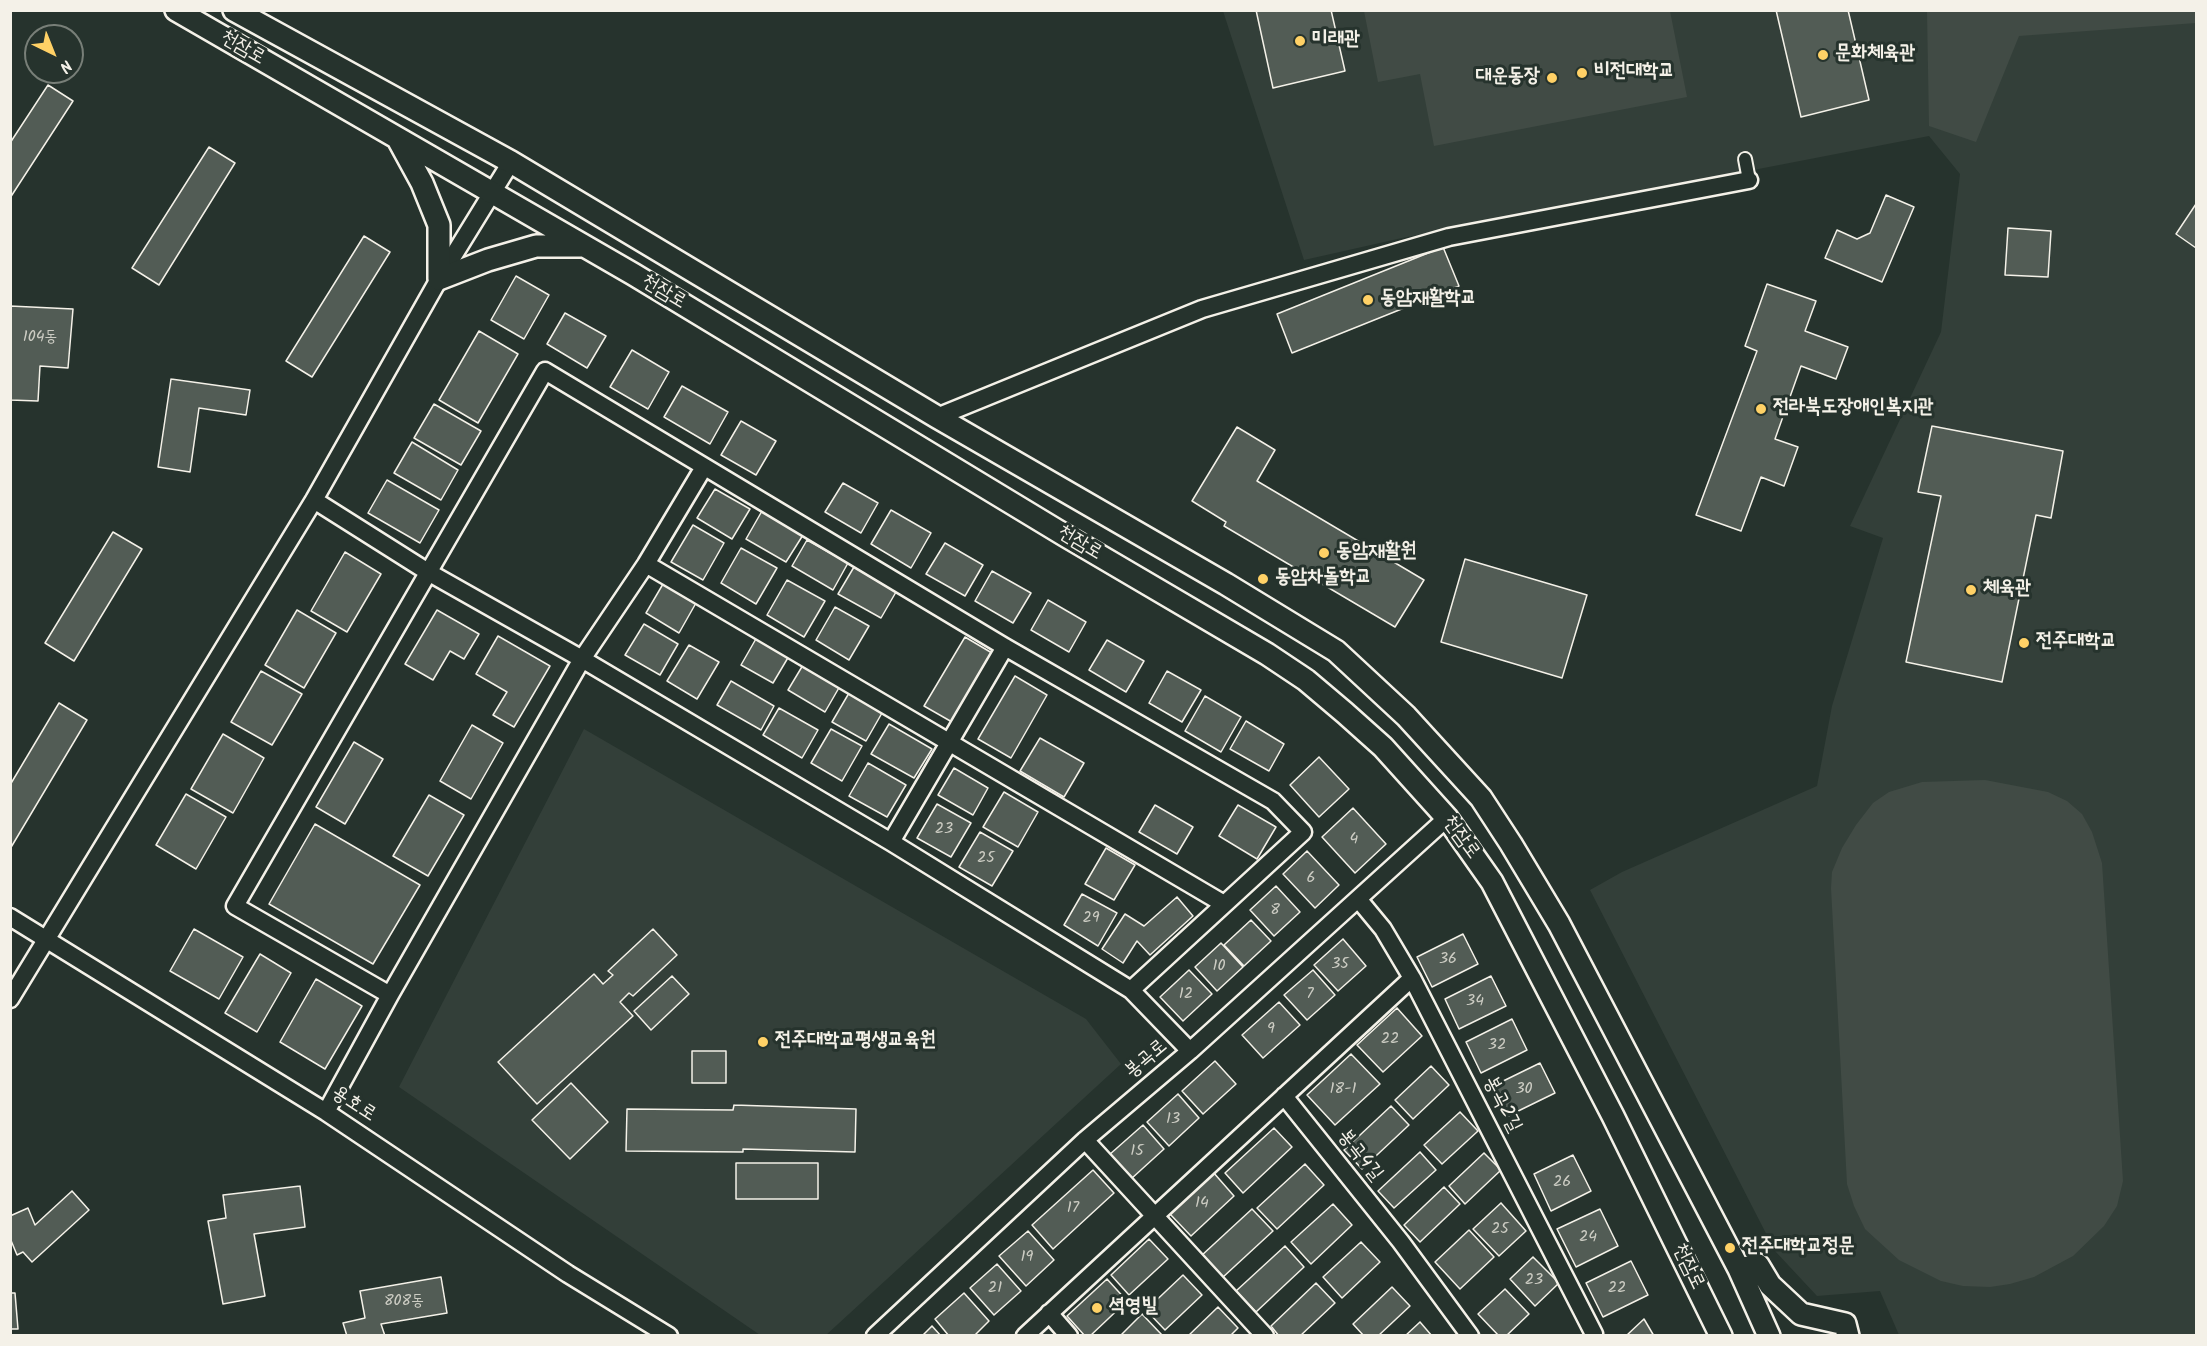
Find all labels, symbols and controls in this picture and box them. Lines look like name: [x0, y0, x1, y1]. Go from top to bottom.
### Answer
north arrow: [24, 24, 84, 84]
street label: 천잠로: [215, 27, 269, 71]
place label: 미래관: [1312, 29, 1360, 53]
marker: 미래관: [1293, 34, 1307, 48]
place label: 문화체육관: [1835, 43, 1915, 67]
marker: 문화체육관: [1816, 48, 1830, 62]
text: N: [53, 53, 77, 79]
place label: 비전대학교: [1594, 61, 1674, 85]
place label: 대운동장: [1476, 66, 1540, 90]
marker: 비전대학교: [1575, 66, 1589, 80]
marker: 대운동장: [1545, 71, 1559, 85]
street label: 천잠로: [636, 270, 690, 316]
place label: 동암재활학교: [1380, 288, 1477, 312]
marker: 동암재활학교: [1361, 293, 1375, 307]
house number: 104동: [23, 328, 57, 348]
place label: 전라북도장애인복지관: [1773, 397, 1934, 421]
marker: 전라북도장애인복지관: [1754, 402, 1768, 416]
street label: 천잠로: [1052, 521, 1106, 567]
place label: 동암재활원: [1336, 541, 1416, 565]
marker: 동암재활원: [1317, 546, 1331, 560]
place label: 동암차돌학교: [1275, 567, 1372, 591]
marker: 동암차돌학교: [1256, 572, 1270, 586]
place label: 체육관: [1983, 578, 2031, 602]
marker: 체육관: [1964, 583, 1978, 597]
place label: 전주대학교: [2036, 631, 2116, 655]
marker: 전주대학교: [2017, 636, 2031, 650]
street label: 천잠로: [1436, 811, 1484, 865]
house number: 23: [935, 820, 953, 840]
house number: 4: [1350, 830, 1358, 850]
house number: 25: [977, 849, 995, 869]
house number: 6: [1307, 869, 1315, 889]
house number: 8: [1270, 901, 1280, 921]
house number: 29: [1082, 909, 1100, 929]
house number: 36: [1439, 950, 1457, 970]
house number: 35: [1331, 955, 1349, 975]
house number: 10: [1212, 957, 1226, 977]
house number: 12: [1179, 985, 1193, 1005]
house number: 7: [1306, 985, 1314, 1005]
house number: 34: [1466, 992, 1484, 1012]
house number: 9: [1267, 1020, 1275, 1040]
place label: 전주대학교평생교육원: [775, 1030, 936, 1054]
house number: 22: [1381, 1030, 1399, 1050]
marker: 전주대학교평생교육원: [756, 1035, 770, 1049]
street label: 봉곡로: [1121, 1035, 1173, 1085]
house number: 32: [1488, 1036, 1506, 1056]
street label: 봉곡2길: [1477, 1073, 1525, 1137]
house number: 18-1: [1329, 1080, 1357, 1100]
house number: 30: [1515, 1080, 1533, 1100]
street label: 용호로: [326, 1082, 380, 1128]
house number: 13: [1166, 1110, 1180, 1130]
street label: 봉곡4길: [1331, 1125, 1387, 1187]
house number: 15: [1130, 1142, 1144, 1162]
house number: 26: [1553, 1173, 1571, 1193]
house number: 14: [1195, 1194, 1209, 1214]
house number: 17: [1067, 1199, 1079, 1219]
house number: 25: [1491, 1220, 1509, 1240]
house number: 24: [1579, 1228, 1597, 1248]
place label: 전주대학교정문: [1742, 1236, 1855, 1260]
street label: 천잠로: [1666, 1240, 1708, 1294]
marker: 전주대학교정문: [1723, 1241, 1737, 1255]
house number: 19: [1021, 1248, 1033, 1268]
house number: 23: [1525, 1271, 1543, 1291]
house number: 21: [988, 1279, 1002, 1299]
house number: 22: [1608, 1279, 1626, 1299]
house number: 808동: [384, 1292, 424, 1312]
place label: 셕영빌: [1109, 1296, 1157, 1320]
marker: 셕영빌: [1090, 1301, 1104, 1315]

